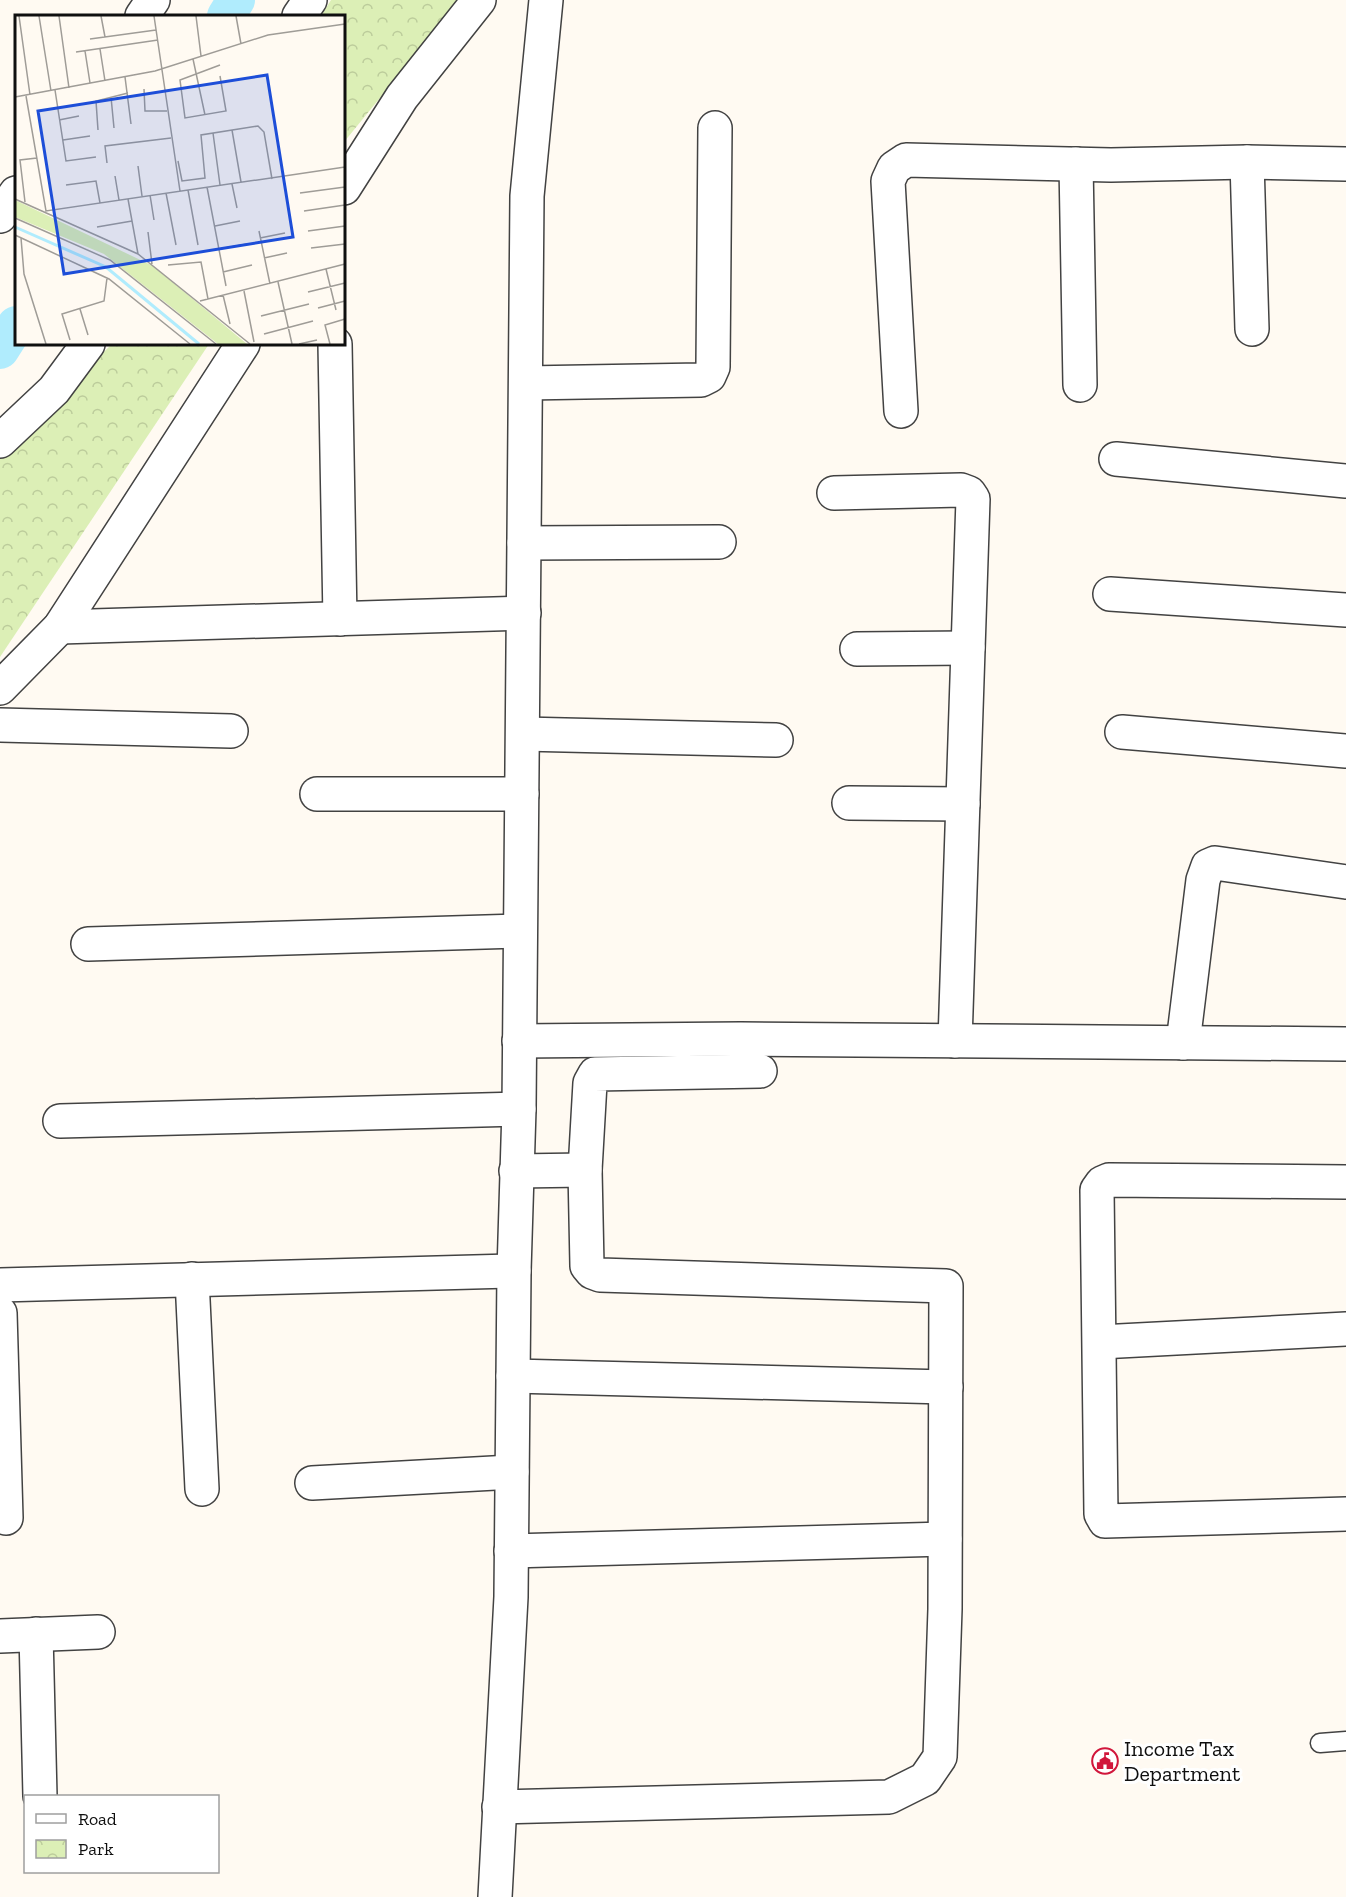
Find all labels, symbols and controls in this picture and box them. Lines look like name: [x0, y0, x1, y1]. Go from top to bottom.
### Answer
inset map: [15, 15, 345, 345]
place label: Income Tax Department: [1124, 1735, 1241, 1787]
public building icon: Income Tax Department: [1090, 1746, 1120, 1776]
legend: [24, 1795, 219, 1873]
text: Road: [78, 1808, 117, 1830]
text: Park: [78, 1838, 114, 1860]

